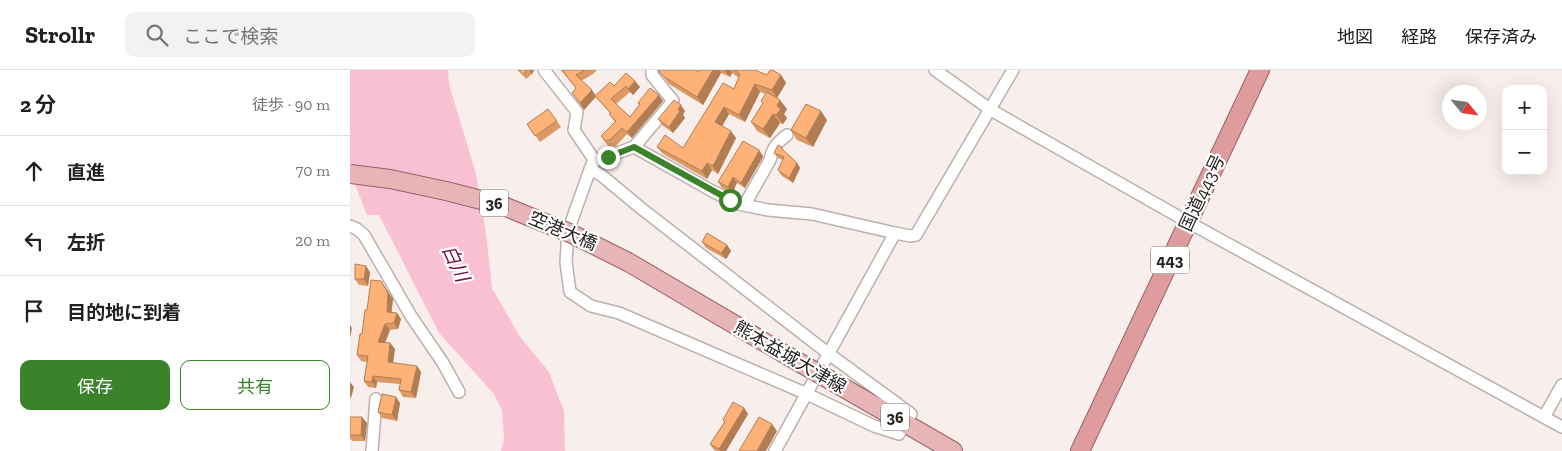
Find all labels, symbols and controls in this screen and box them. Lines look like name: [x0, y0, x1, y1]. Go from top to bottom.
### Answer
search box: [125, 12, 475, 57]
text: Strollr: [25, 20, 95, 49]
icon: search: [143, 21, 171, 49]
text: ここで検索: [183, 25, 278, 48]
text: 地図: [1337, 26, 1373, 48]
text: 経路: [1401, 26, 1437, 48]
text: 保存済み: [1465, 26, 1537, 48]
north arrow: [1442, 85, 1487, 130]
map controls: [1502, 85, 1547, 175]
button: +: [1502, 85, 1547, 130]
text: 2 分: [20, 92, 56, 117]
text: 徒歩 · 90 m: [252, 95, 330, 114]
button: −: [1502, 130, 1547, 175]
route end: [597, 146, 620, 169]
street label: 国道443号: [1175, 151, 1229, 235]
icon: ahead: [20, 157, 48, 185]
text: 直進: [67, 161, 105, 184]
text: 70 m: [296, 161, 330, 180]
route start: [719, 189, 742, 212]
road number: 36: [480, 190, 508, 216]
street label: 空港大橋: [526, 207, 600, 255]
icon: left: [20, 227, 48, 255]
text: 左折: [67, 231, 105, 254]
text: 20 m: [295, 231, 330, 250]
water label: 白川: [437, 241, 475, 287]
road number: 443: [1151, 246, 1189, 274]
icon: arrive: [20, 297, 48, 325]
text: 目的地に到着: [67, 301, 181, 324]
street label: 熊本益城大津線: [730, 316, 850, 398]
button: 保存: [20, 360, 170, 410]
button: 共有: [180, 360, 330, 410]
road number: 36: [881, 404, 909, 431]

